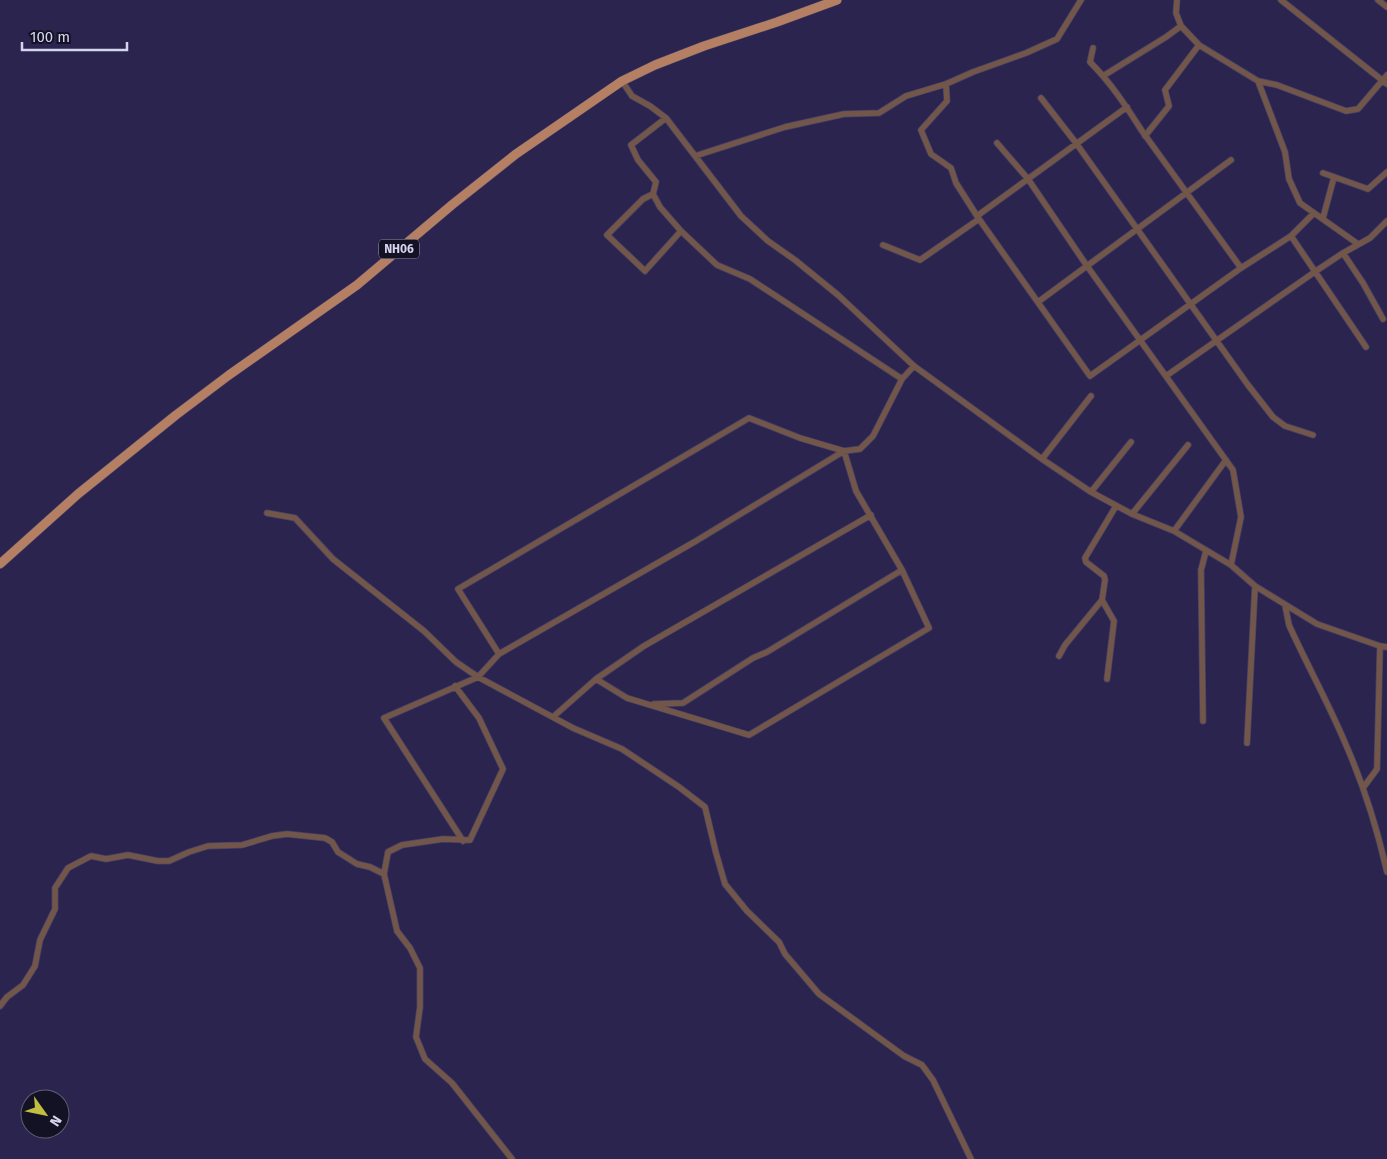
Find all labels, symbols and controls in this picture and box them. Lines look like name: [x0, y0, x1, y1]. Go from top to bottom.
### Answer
scale bar: [22, 20, 128, 52]
text: 100 m: [30, 28, 70, 46]
road number: NH06: [379, 240, 419, 258]
north arrow: [20, 1089, 70, 1139]
text: N: [46, 1112, 65, 1129]

